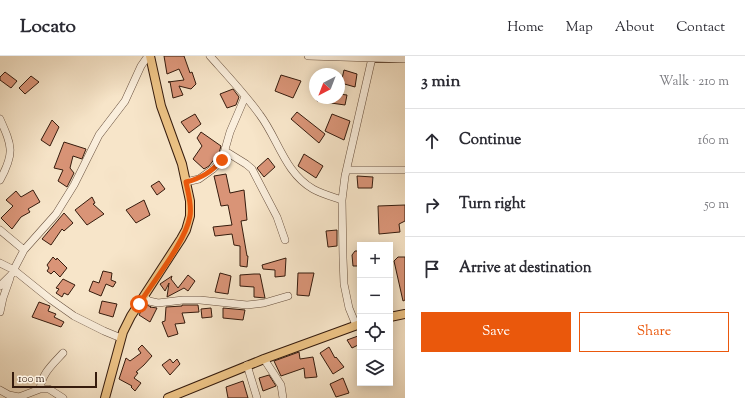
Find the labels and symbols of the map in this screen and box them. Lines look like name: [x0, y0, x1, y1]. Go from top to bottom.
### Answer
north arrow: [309, 68, 345, 104]
route end: [213, 151, 231, 169]
route start: [130, 295, 148, 313]
scale bar: [12, 370, 97, 389]

